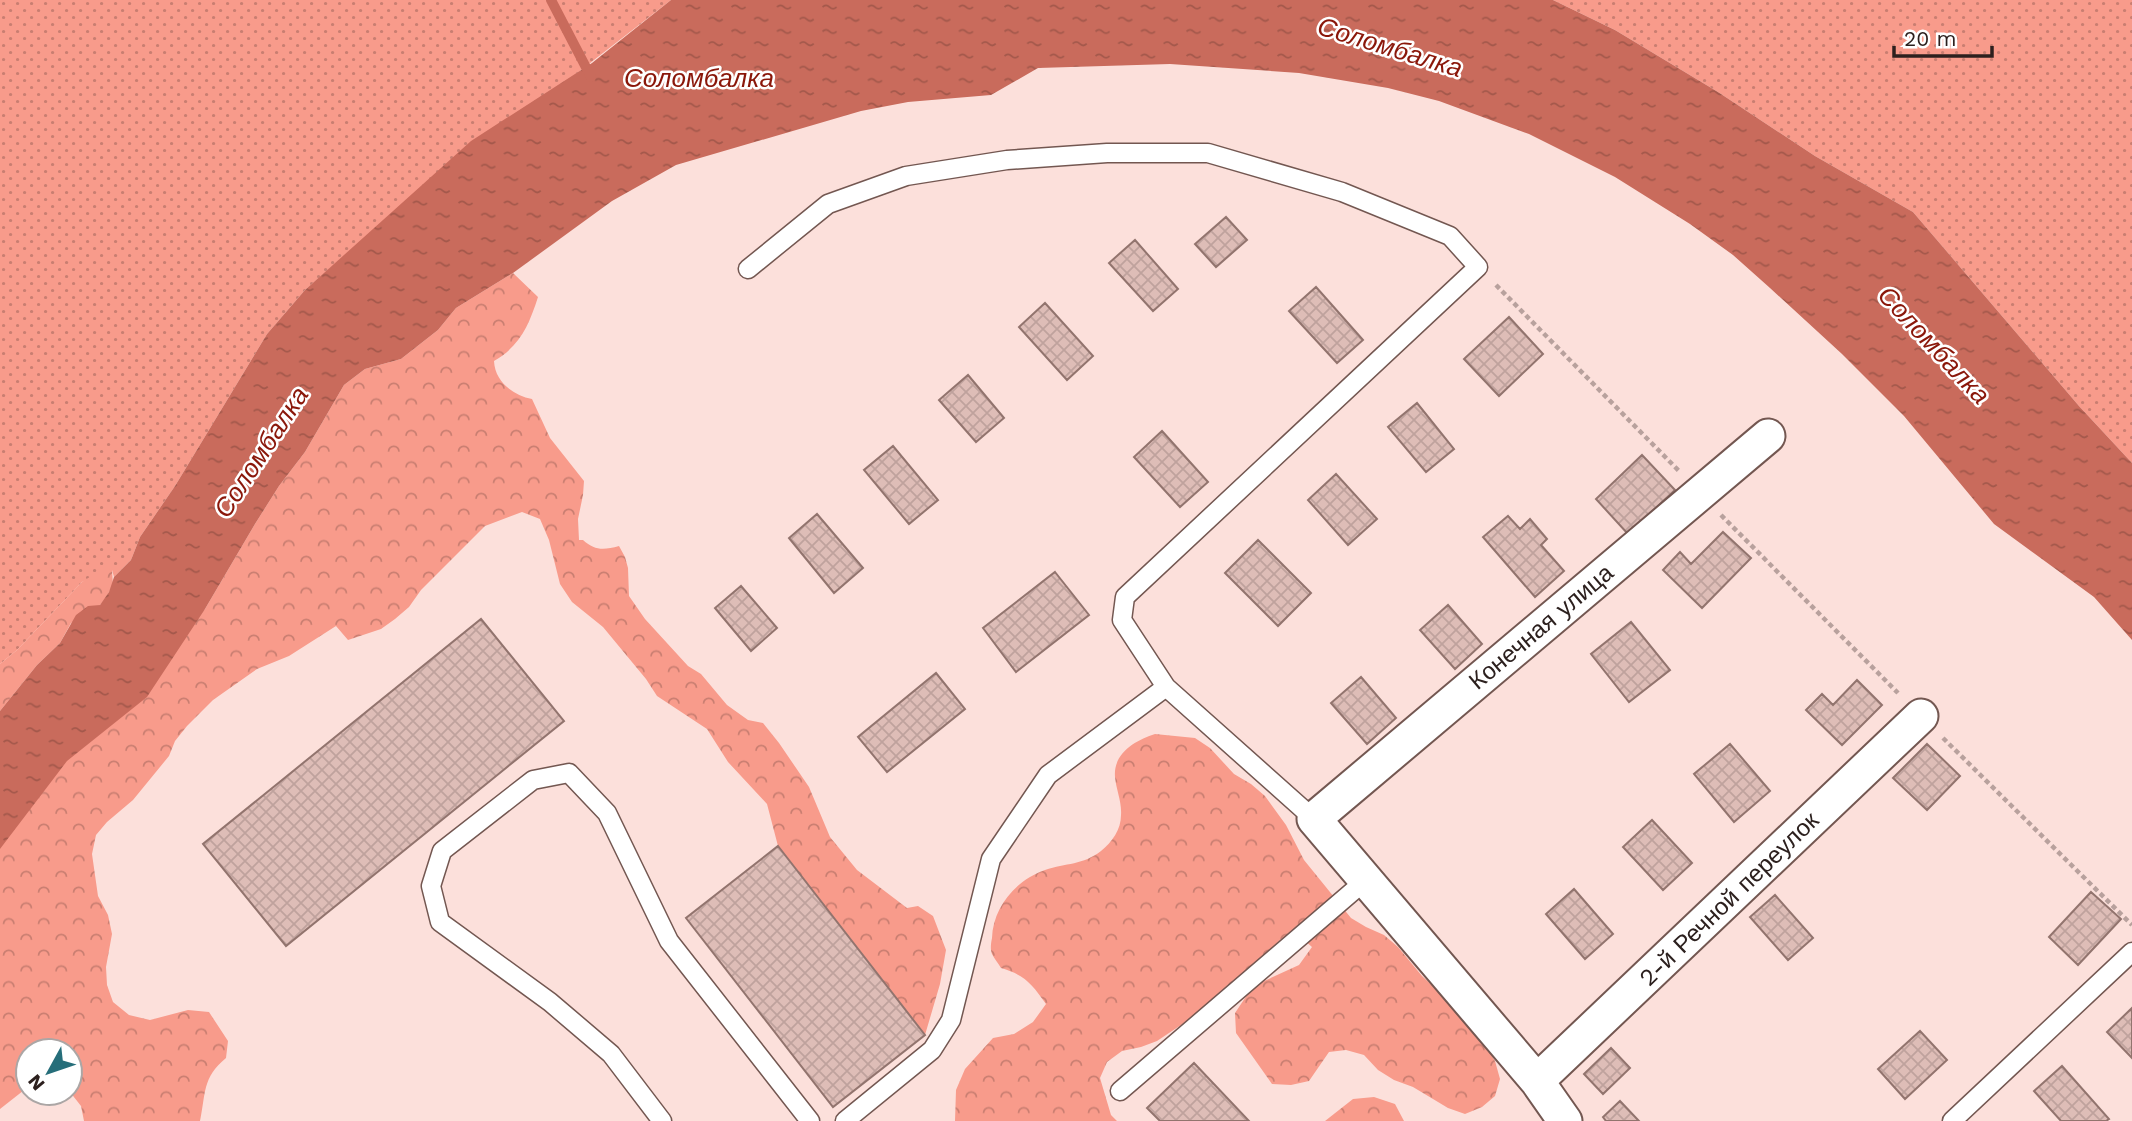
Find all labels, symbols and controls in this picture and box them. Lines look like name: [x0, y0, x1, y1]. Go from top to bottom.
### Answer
water label: Соломбалка: [1314, 11, 1466, 83]
scale bar: [1894, 14, 1992, 58]
text: 20 m: [1904, 26, 1956, 51]
water label: Соломбалка: [624, 63, 774, 93]
water label: Соломбалка: [1872, 280, 1996, 410]
water label: Соломбалка: [208, 381, 314, 523]
street label: Конечная улица: [1463, 558, 1619, 695]
street label: 2-й Речной переулок: [1634, 806, 1825, 992]
north arrow: [14, 1037, 84, 1107]
text: N: [23, 1070, 50, 1095]

